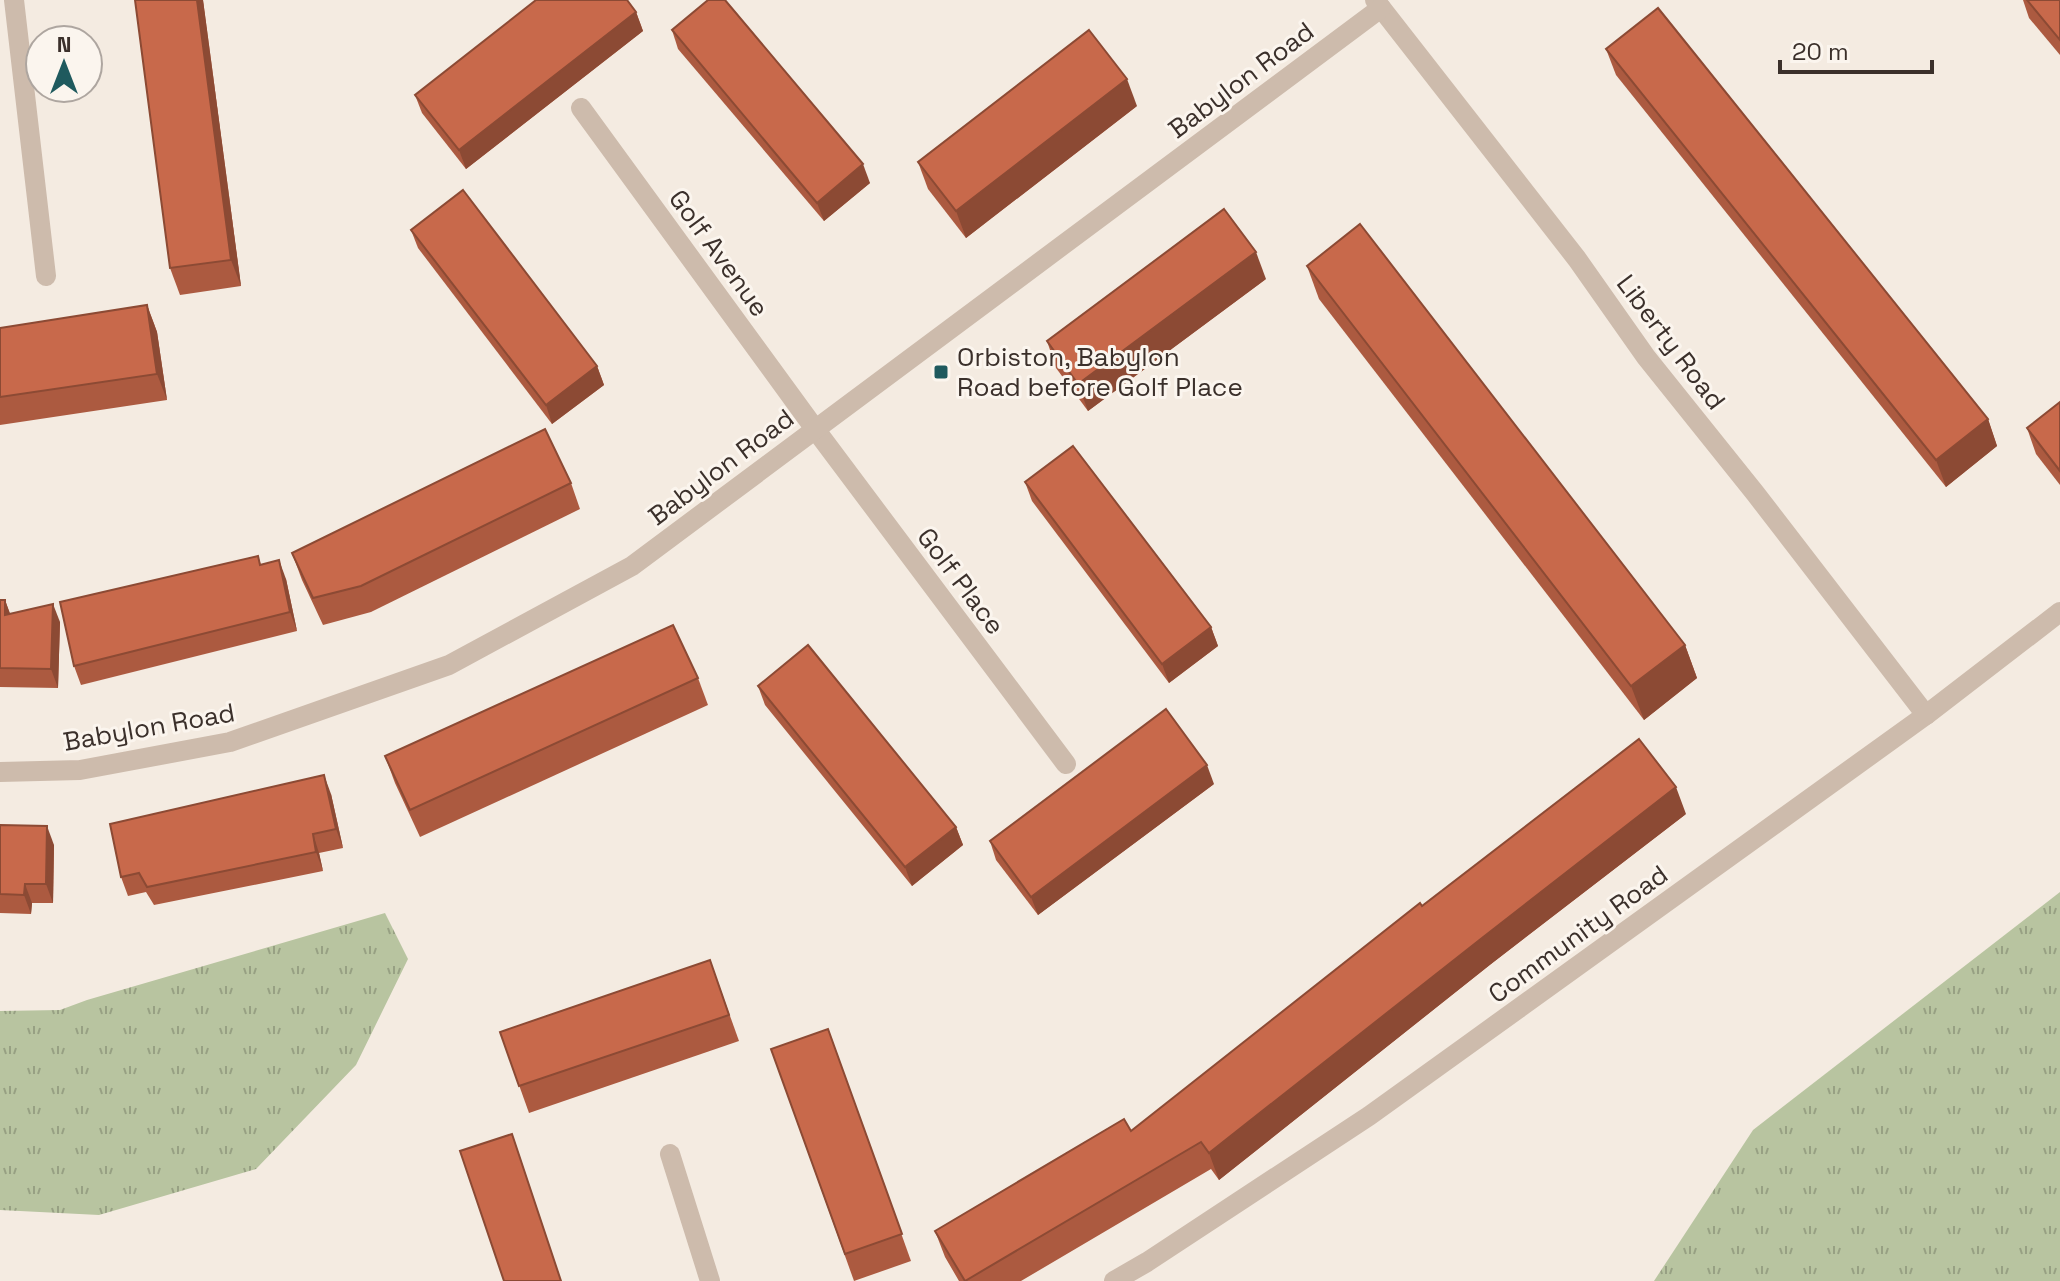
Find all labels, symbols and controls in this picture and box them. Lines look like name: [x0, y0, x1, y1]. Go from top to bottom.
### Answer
street label: Babylon Road: [1161, 14, 1321, 146]
north arrow: [24, 24, 104, 104]
scale bar: [1780, 24, 1932, 74]
text: N: [57, 30, 71, 58]
text: 20 m: [1792, 36, 1849, 67]
street label: Golf Avenue: [661, 183, 777, 323]
street label: Liberty Road: [1609, 268, 1733, 416]
place label: Orbiston, Babylon Road before Golf Place: [957, 340, 1243, 404]
marker: Orbiston, Babylon Road before Golf Place: [932, 363, 950, 381]
street label: Babylon Road: [641, 401, 801, 533]
street label: Golf Place: [910, 521, 1012, 641]
street label: Babylon Road: [61, 695, 237, 759]
street label: Community Road: [1481, 857, 1675, 1011]

